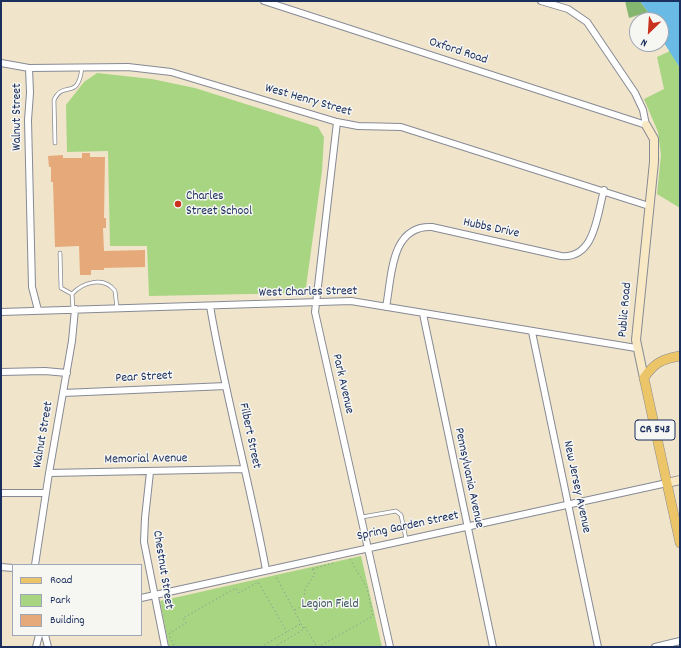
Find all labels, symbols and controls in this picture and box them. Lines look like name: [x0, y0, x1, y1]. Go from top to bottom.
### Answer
north arrow: [629, 12, 669, 52]
text: N: [639, 34, 650, 50]
street label: Oxford Road: [427, 35, 489, 69]
street label: West Henry Street: [263, 81, 353, 121]
street label: Walnut Street: [10, 83, 26, 151]
place label: Charles Street School: [186, 189, 252, 220]
marker: Charles Street School: [173, 199, 183, 209]
street label: Hubbs Drive: [461, 215, 521, 243]
street label: Public Road: [616, 282, 636, 338]
street label: West Charles Street: [259, 284, 357, 302]
street label: Park Avenue: [328, 353, 356, 415]
street label: Pear Street: [115, 369, 173, 387]
street label: Walnut Street: [30, 400, 58, 470]
street label: Filbert Street: [234, 402, 264, 470]
road number: CR 543: [635, 420, 675, 440]
street label: Pennsylvania Avenue: [450, 426, 486, 530]
street label: New Jersey Avenue: [559, 440, 593, 534]
street label: Memorial Avenue: [104, 451, 188, 469]
street label: Spring Garden Street: [356, 509, 460, 545]
street label: Chestnut Street: [148, 530, 176, 610]
legend: [12, 564, 142, 636]
text: Road: [50, 572, 72, 589]
text: Park: [50, 592, 70, 609]
park label: Legion Field: [302, 597, 358, 613]
text: Building: [50, 612, 85, 629]

